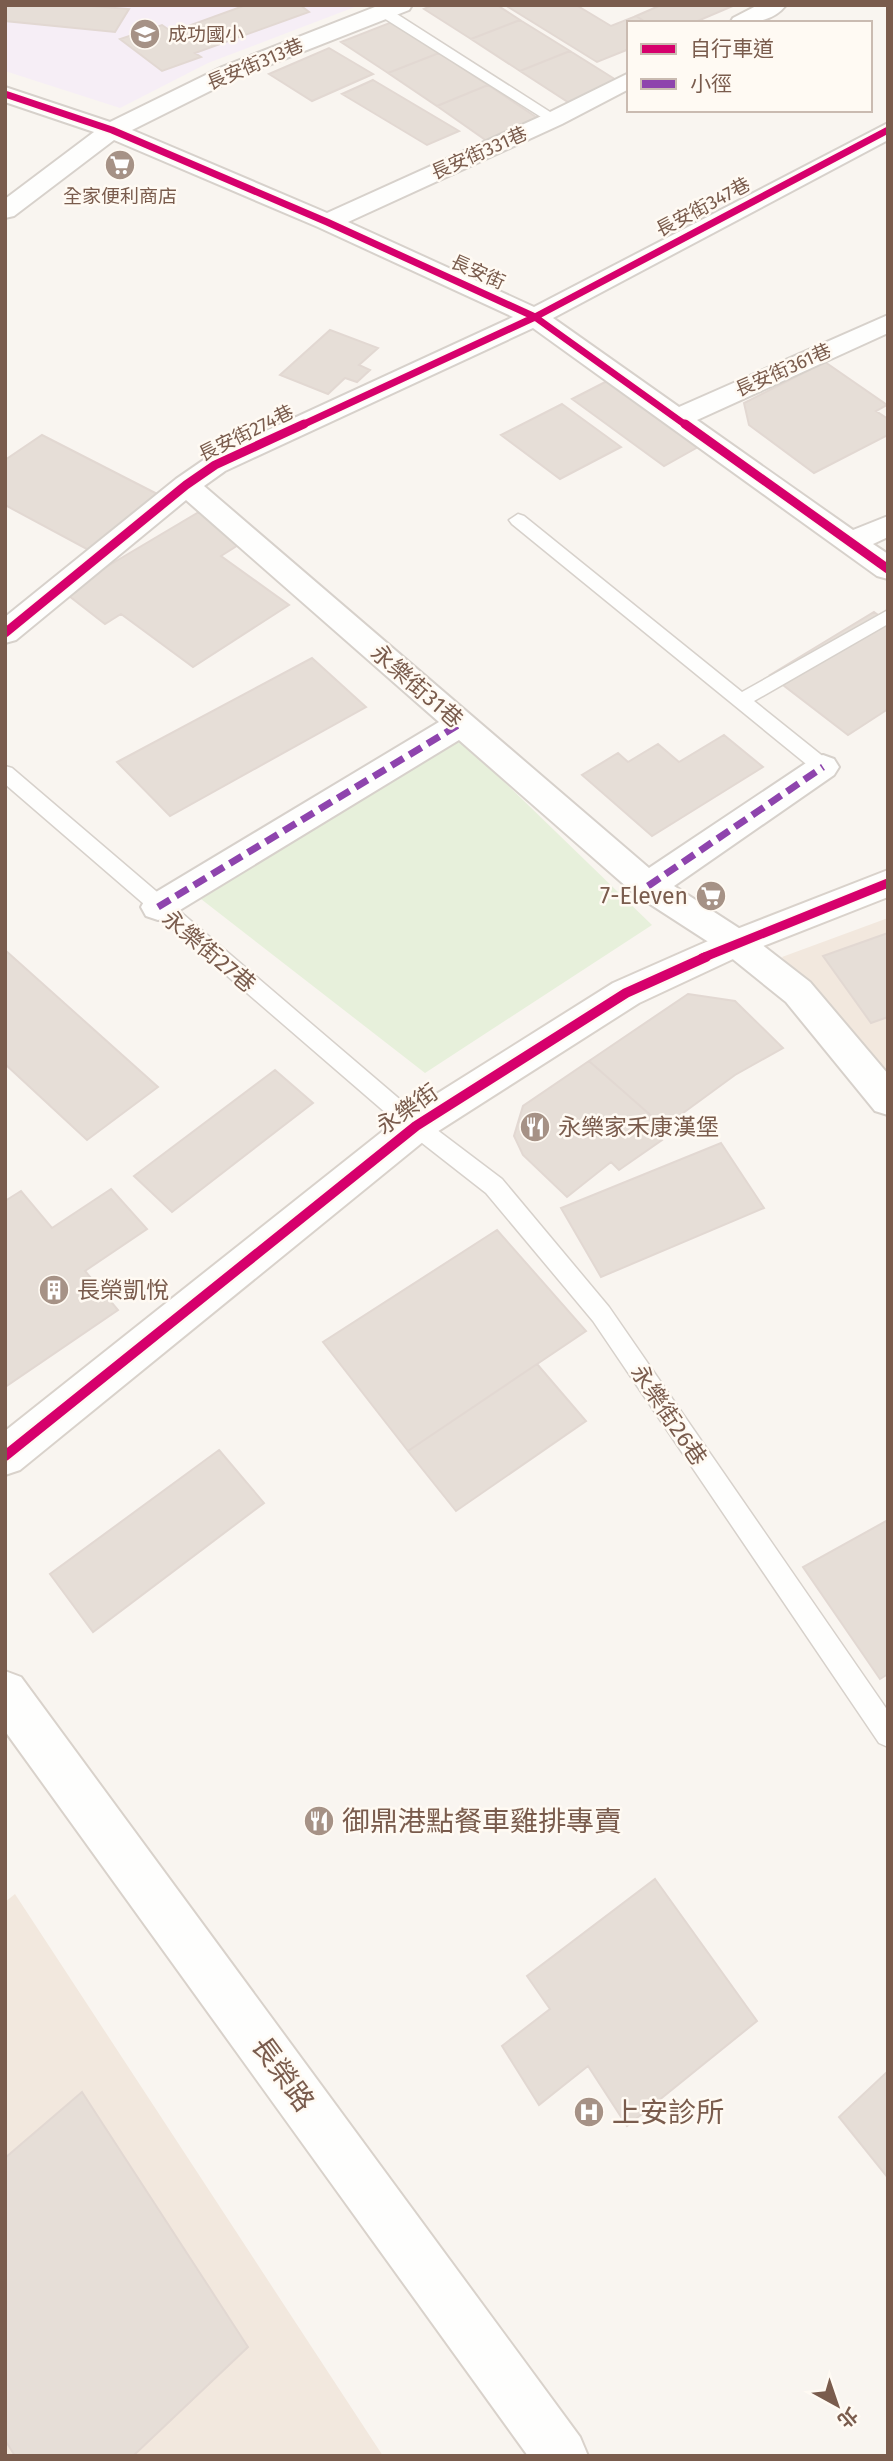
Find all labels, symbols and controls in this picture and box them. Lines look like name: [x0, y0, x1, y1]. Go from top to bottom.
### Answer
school or university icon: 成功國小: [128, 17, 162, 51]
legend: [627, 21, 872, 112]
place label: 成功國小: [168, 23, 244, 46]
street label: 長安街313巷: [203, 33, 307, 95]
text: 自行車道: [690, 36, 774, 62]
text: 小徑: [690, 71, 732, 97]
street label: 長安街331巷: [427, 122, 531, 184]
supermarket icon: 全家便利商店: [103, 148, 137, 182]
street label: 長安街347巷: [652, 173, 754, 241]
place label: 全家便利商店: [63, 185, 177, 208]
street label: 長安街: [447, 250, 509, 294]
street label: 長安街361巷: [731, 339, 835, 401]
street label: 長安街274巷: [195, 400, 297, 466]
street label: 永樂街31巷: [365, 638, 469, 734]
supermarket icon: 7-Eleven: [694, 879, 728, 913]
place label: 7-Eleven: [600, 882, 688, 910]
street label: 永樂街27巷: [157, 904, 261, 998]
street label: 永樂街: [371, 1078, 443, 1140]
restaurant icon: 永樂家禾康漢堡: [518, 1110, 552, 1144]
place label: 永樂家禾康漢堡: [558, 1113, 719, 1141]
building icon: 長榮凱悅: [37, 1273, 71, 1307]
place label: 長榮凱悅: [77, 1276, 169, 1304]
street label: 永樂街26巷: [625, 1359, 713, 1471]
restaurant icon: 御鼎港點餐車雞排專賣: [302, 1804, 336, 1838]
place label: 御鼎港點餐車雞排專賣: [342, 1805, 622, 1838]
street label: 長榮路: [245, 2030, 321, 2118]
hospital icon: 上安診所: [572, 2095, 606, 2129]
place label: 上安診所: [612, 2096, 724, 2129]
north arrow: [802, 2370, 872, 2440]
text: 北: [833, 2403, 862, 2433]

